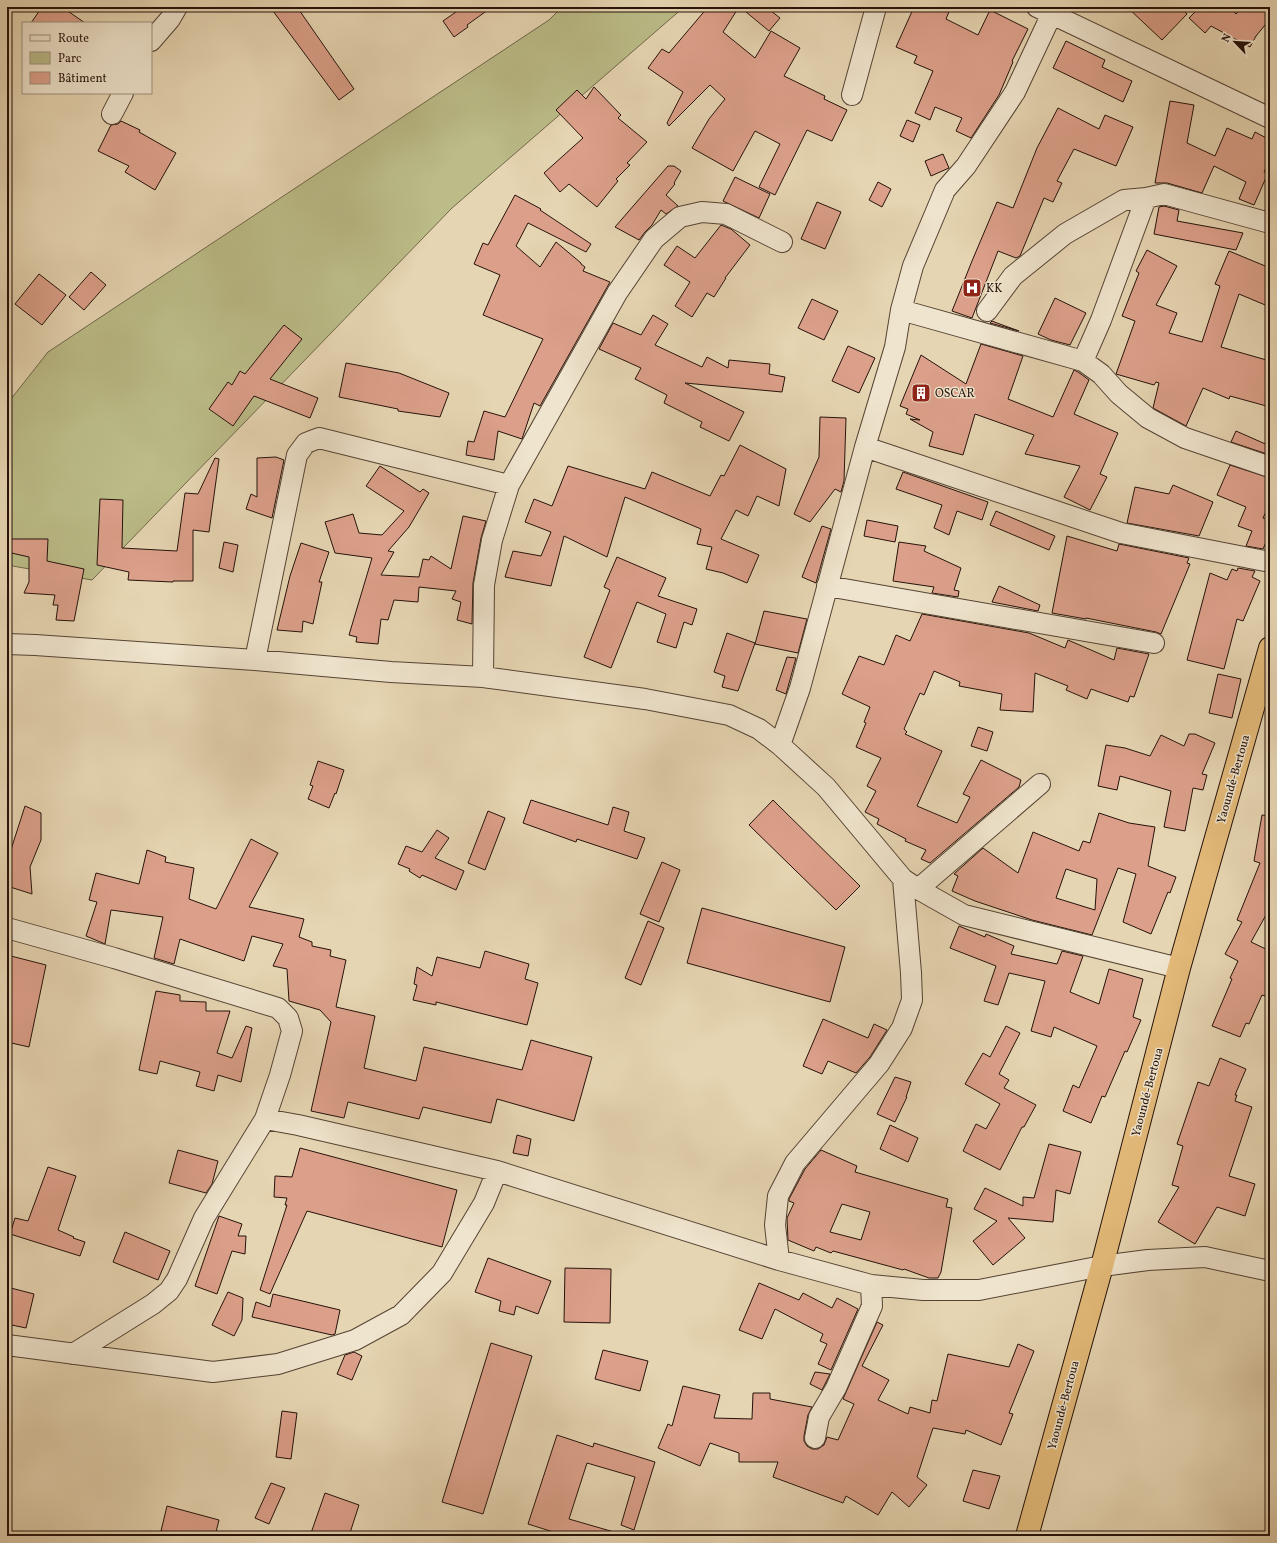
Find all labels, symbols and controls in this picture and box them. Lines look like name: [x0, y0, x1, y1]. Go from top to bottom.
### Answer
legend: [22, 22, 152, 94]
north arrow: [1215, 22, 1255, 62]
text: Route: [58, 31, 89, 47]
text: N: [1219, 32, 1236, 45]
text: Parc: [58, 51, 81, 67]
text: Bâtiment: [58, 71, 107, 87]
hospital icon: KK: [961, 277, 983, 299]
place label: KK: [986, 281, 1002, 297]
building icon: OSCAR: [910, 382, 932, 404]
place label: OSCAR: [935, 386, 975, 402]
street label: Yaoundé-Bertoua: [1214, 733, 1254, 826]
street label: Yaoundé-Bertoua: [1128, 1046, 1168, 1139]
street label: Yaoundé-Bertoua: [1044, 1359, 1084, 1452]

